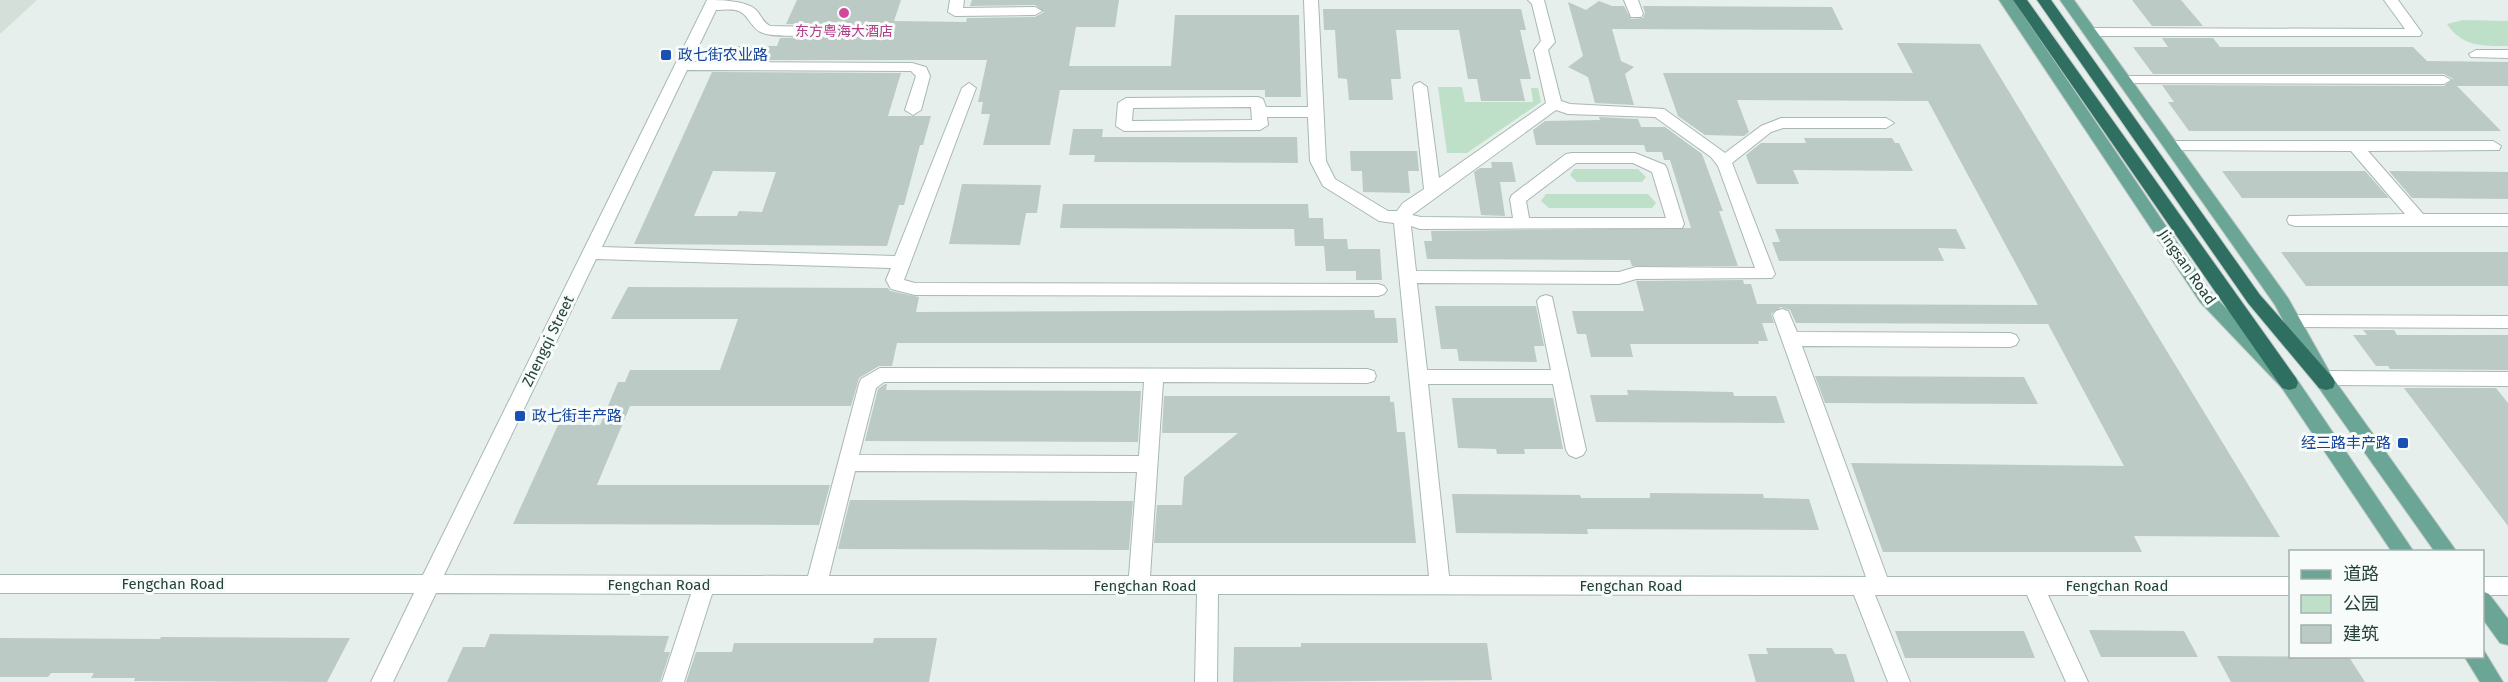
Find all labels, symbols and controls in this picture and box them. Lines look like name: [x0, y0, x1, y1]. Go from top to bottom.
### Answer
marker: 东方粤海大酒店: [837, 6, 851, 20]
place label: 东方粤海大酒店: [795, 23, 893, 40]
place label: 政七街农业路: [678, 46, 768, 64]
marker: 政七街农业路: [659, 48, 673, 62]
street label: Jingsan Road: [2154, 226, 2220, 308]
street label: Zhengqi Street: [518, 292, 578, 389]
place label: 政七街丰产路: [532, 407, 622, 425]
marker: 政七街丰产路: [513, 409, 527, 423]
place label: 经三路丰产路: [2301, 434, 2391, 452]
marker: 经三路丰产路: [2396, 436, 2410, 450]
legend: [2289, 550, 2484, 658]
text: 道路: [2343, 563, 2379, 585]
street label: Fengchan Road: [122, 575, 224, 593]
street label: Fengchan Road: [608, 576, 710, 594]
street label: Fengchan Road: [1094, 577, 1196, 595]
street label: Fengchan Road: [1580, 577, 1682, 595]
street label: Fengchan Road: [2066, 577, 2168, 595]
text: 公园: [2343, 593, 2379, 615]
text: 建筑: [2343, 623, 2379, 645]

